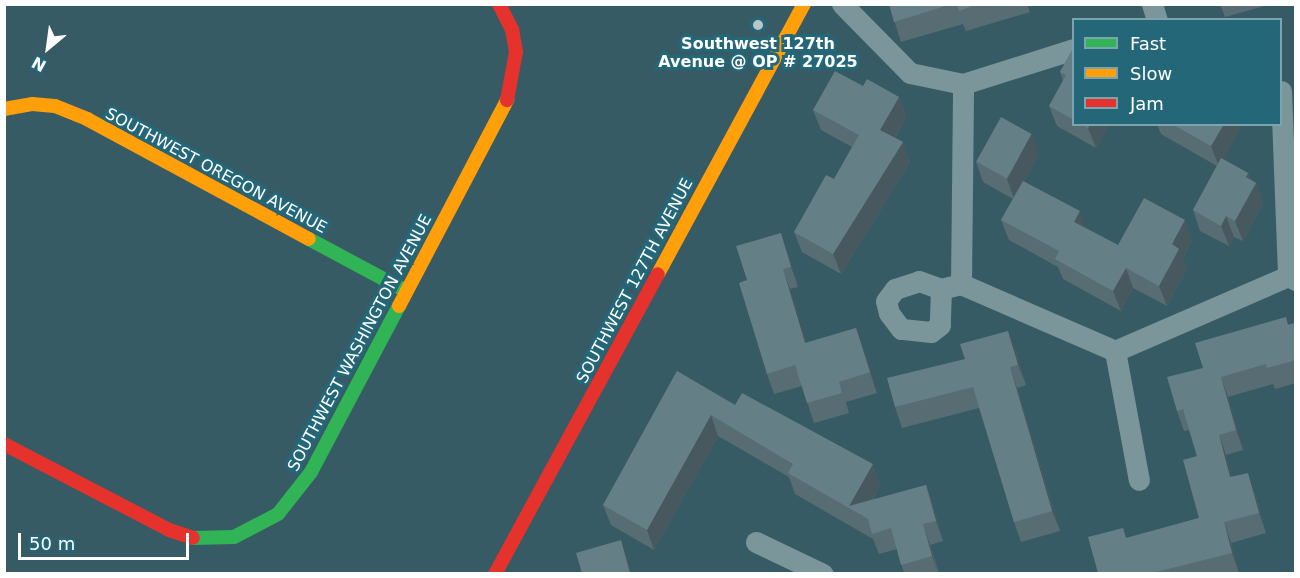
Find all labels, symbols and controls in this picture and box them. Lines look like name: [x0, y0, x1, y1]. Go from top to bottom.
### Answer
north arrow: [18, 18, 78, 78]
marker: Southwest 127th Avenue @ OP # 27025: [751, 18, 765, 32]
legend: [1072, 18, 1282, 126]
text: Fast: [1130, 33, 1166, 54]
place label: Southwest 127th Avenue @ OP # 27025: [658, 34, 858, 72]
text: N: [29, 53, 49, 76]
text: Slow: [1130, 63, 1172, 84]
text: Jam: [1130, 93, 1164, 114]
street label: SOUTHWEST OREGON AVENUE: [102, 104, 330, 238]
street label: SOUTHWEST 127TH AVENUE: [573, 175, 697, 387]
street label: SOUTHWEST WASHINGTON AVENUE: [284, 211, 436, 475]
scale bar: [21, 521, 192, 559]
text: 50 m: [29, 533, 75, 554]

